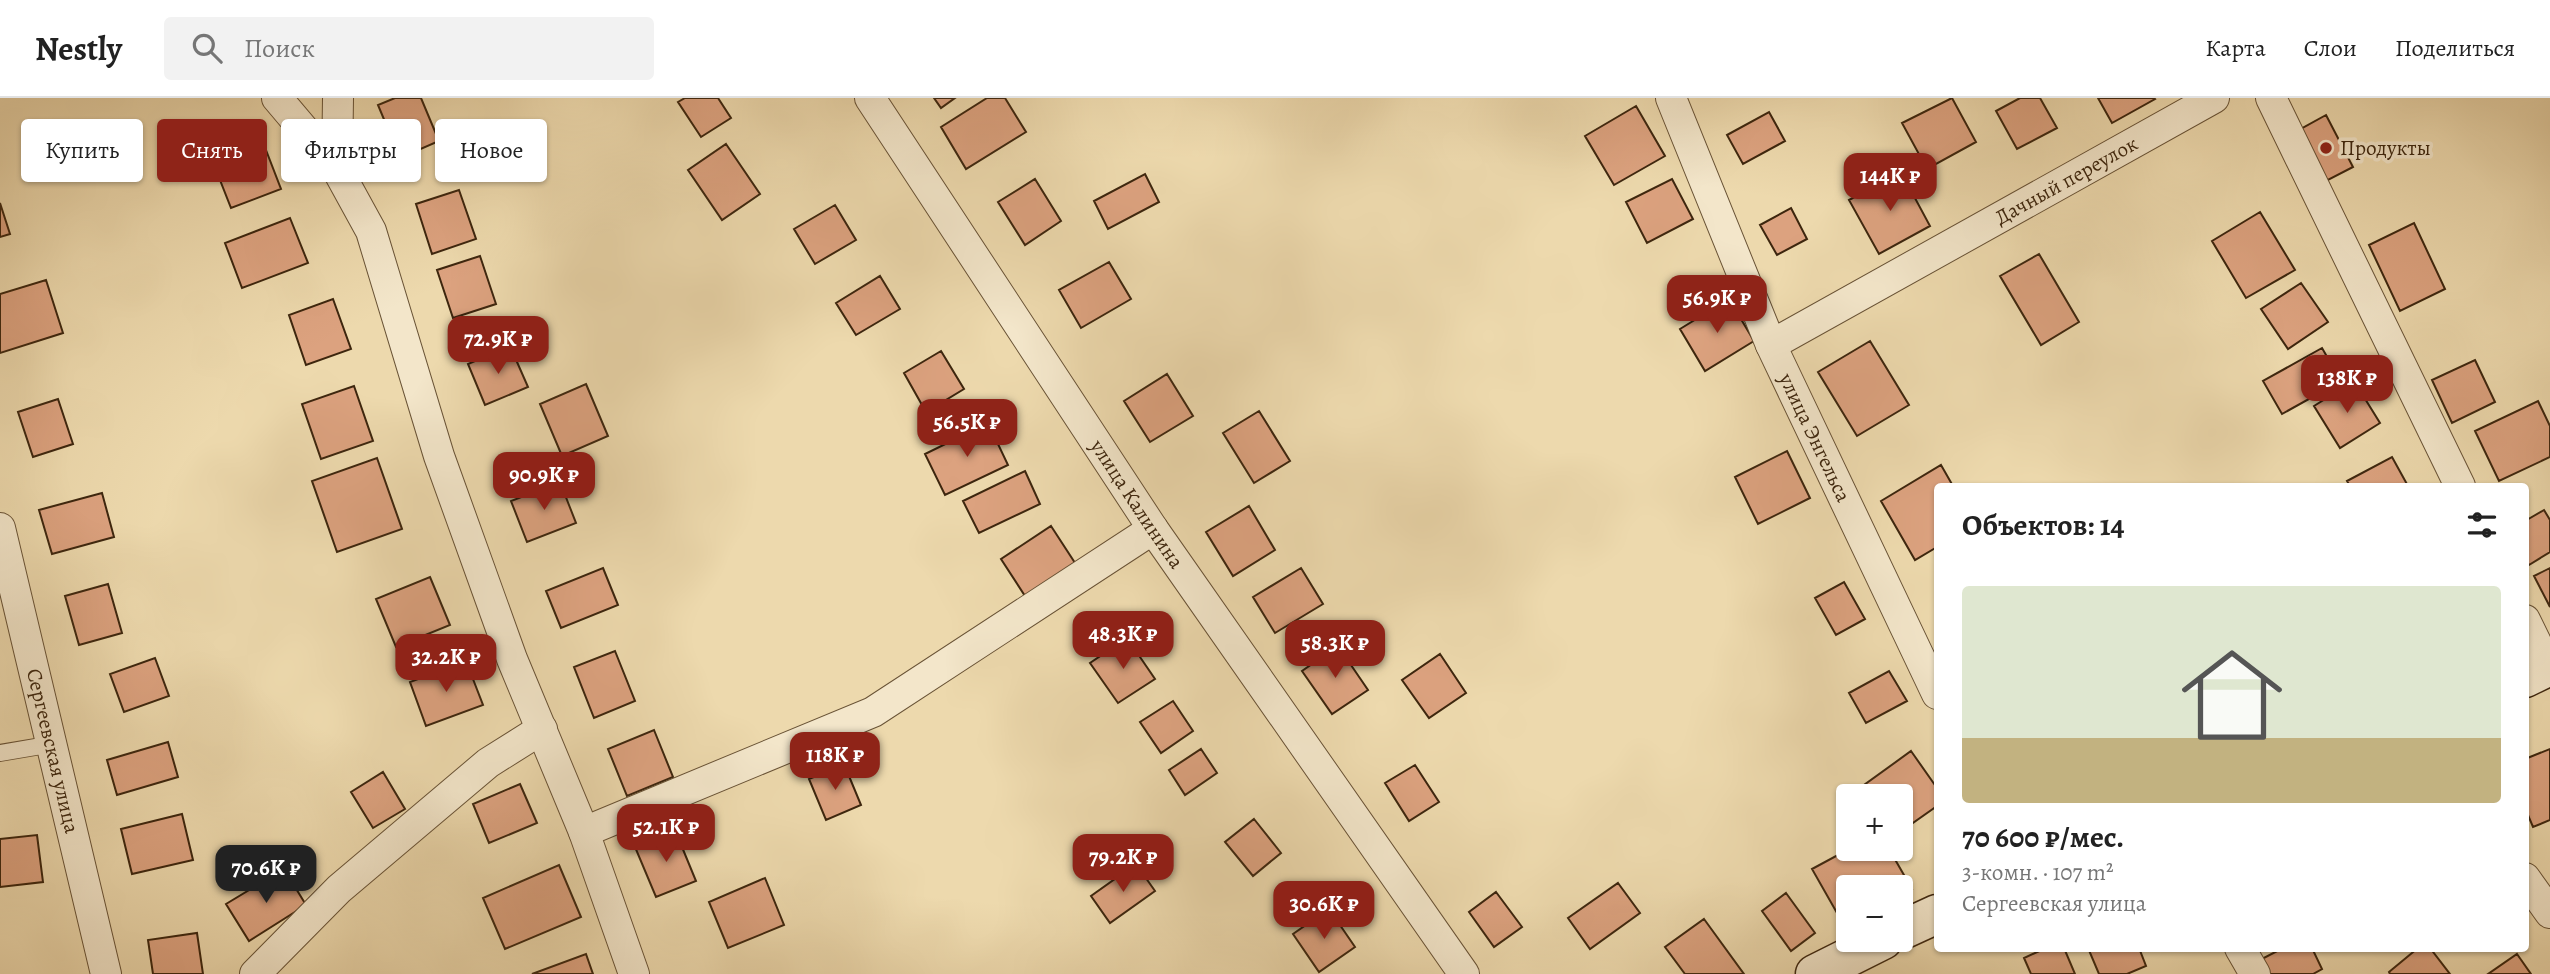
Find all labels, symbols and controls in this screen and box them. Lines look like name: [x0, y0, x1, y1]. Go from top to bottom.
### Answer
search box: [164, 17, 654, 80]
text: Nestly: [35, 26, 122, 71]
icon: search: [188, 29, 226, 67]
text: Поиск: [244, 31, 315, 66]
text: Карта: [2205, 32, 2266, 64]
text: Слои: [2304, 32, 2357, 64]
text: Поделиться: [2395, 32, 2515, 64]
chip: Купить: [21, 119, 143, 182]
chip: Снять: [157, 119, 267, 182]
chip: Фильтры: [281, 119, 421, 182]
chip: Новое: [435, 119, 547, 182]
street label: Дачный переулок: [1990, 129, 2143, 231]
place label: Продукты: [2340, 134, 2431, 162]
marker: Продукты: [2318, 140, 2334, 156]
pin: 144K ₽: [1833, 153, 1947, 213]
text: 144K ₽: [1860, 160, 1920, 191]
pin: 56.9K ₽: [1652, 275, 1782, 335]
text: 56.9K ₽: [1683, 282, 1751, 313]
pin: 72.9K ₽: [433, 316, 563, 376]
text: 72.9K ₽: [464, 323, 532, 354]
pin: 138K ₽: [2290, 356, 2404, 415]
text: 138K ₽: [2317, 362, 2377, 393]
street label: улица Энгельса: [1772, 368, 1858, 507]
pin: 56.5K ₽: [902, 400, 1032, 459]
text: 56.5K ₽: [933, 406, 1001, 437]
street label: улица Калинина: [1083, 433, 1191, 574]
pin: 90.9K ₽: [479, 452, 609, 512]
text: 90.9K ₽: [509, 459, 579, 490]
text: Объектов: 14: [1962, 505, 2124, 545]
icon: filters: [2463, 506, 2501, 544]
pin: 48.3K ₽: [1058, 612, 1188, 671]
text: 48.3K ₽: [1089, 618, 1157, 649]
pin: 58.3K ₽: [1270, 620, 1400, 680]
text: 58.3K ₽: [1301, 627, 1369, 658]
icon: home: [2169, 632, 2295, 758]
pin: 32.2K ₽: [381, 634, 511, 694]
text: 32.2K ₽: [411, 641, 481, 672]
street label: Сергеевская улица: [20, 666, 86, 836]
pin: 118K ₽: [778, 732, 892, 792]
text: 118K ₽: [806, 739, 864, 770]
map controls: [1836, 784, 1913, 952]
button: +: [1836, 784, 1913, 861]
pin: 52.1K ₽: [601, 804, 731, 864]
text: 52.1K ₽: [633, 811, 699, 842]
text: 70 600 ₽/мес.: [1962, 817, 2124, 857]
pin: 79.2K ₽: [1058, 834, 1188, 894]
text: 79.2K ₽: [1089, 841, 1157, 872]
pin: 70.6K ₽: [201, 846, 331, 905]
text: 70.6K ₽: [231, 852, 301, 883]
text: 3-комн. · 107 m²: [1962, 857, 2113, 888]
button: −: [1836, 875, 1913, 952]
pin: 30.6K ₽: [1259, 882, 1389, 941]
text: 30.6K ₽: [1289, 888, 1359, 919]
text: Сергеевская улица: [1962, 888, 2146, 919]

